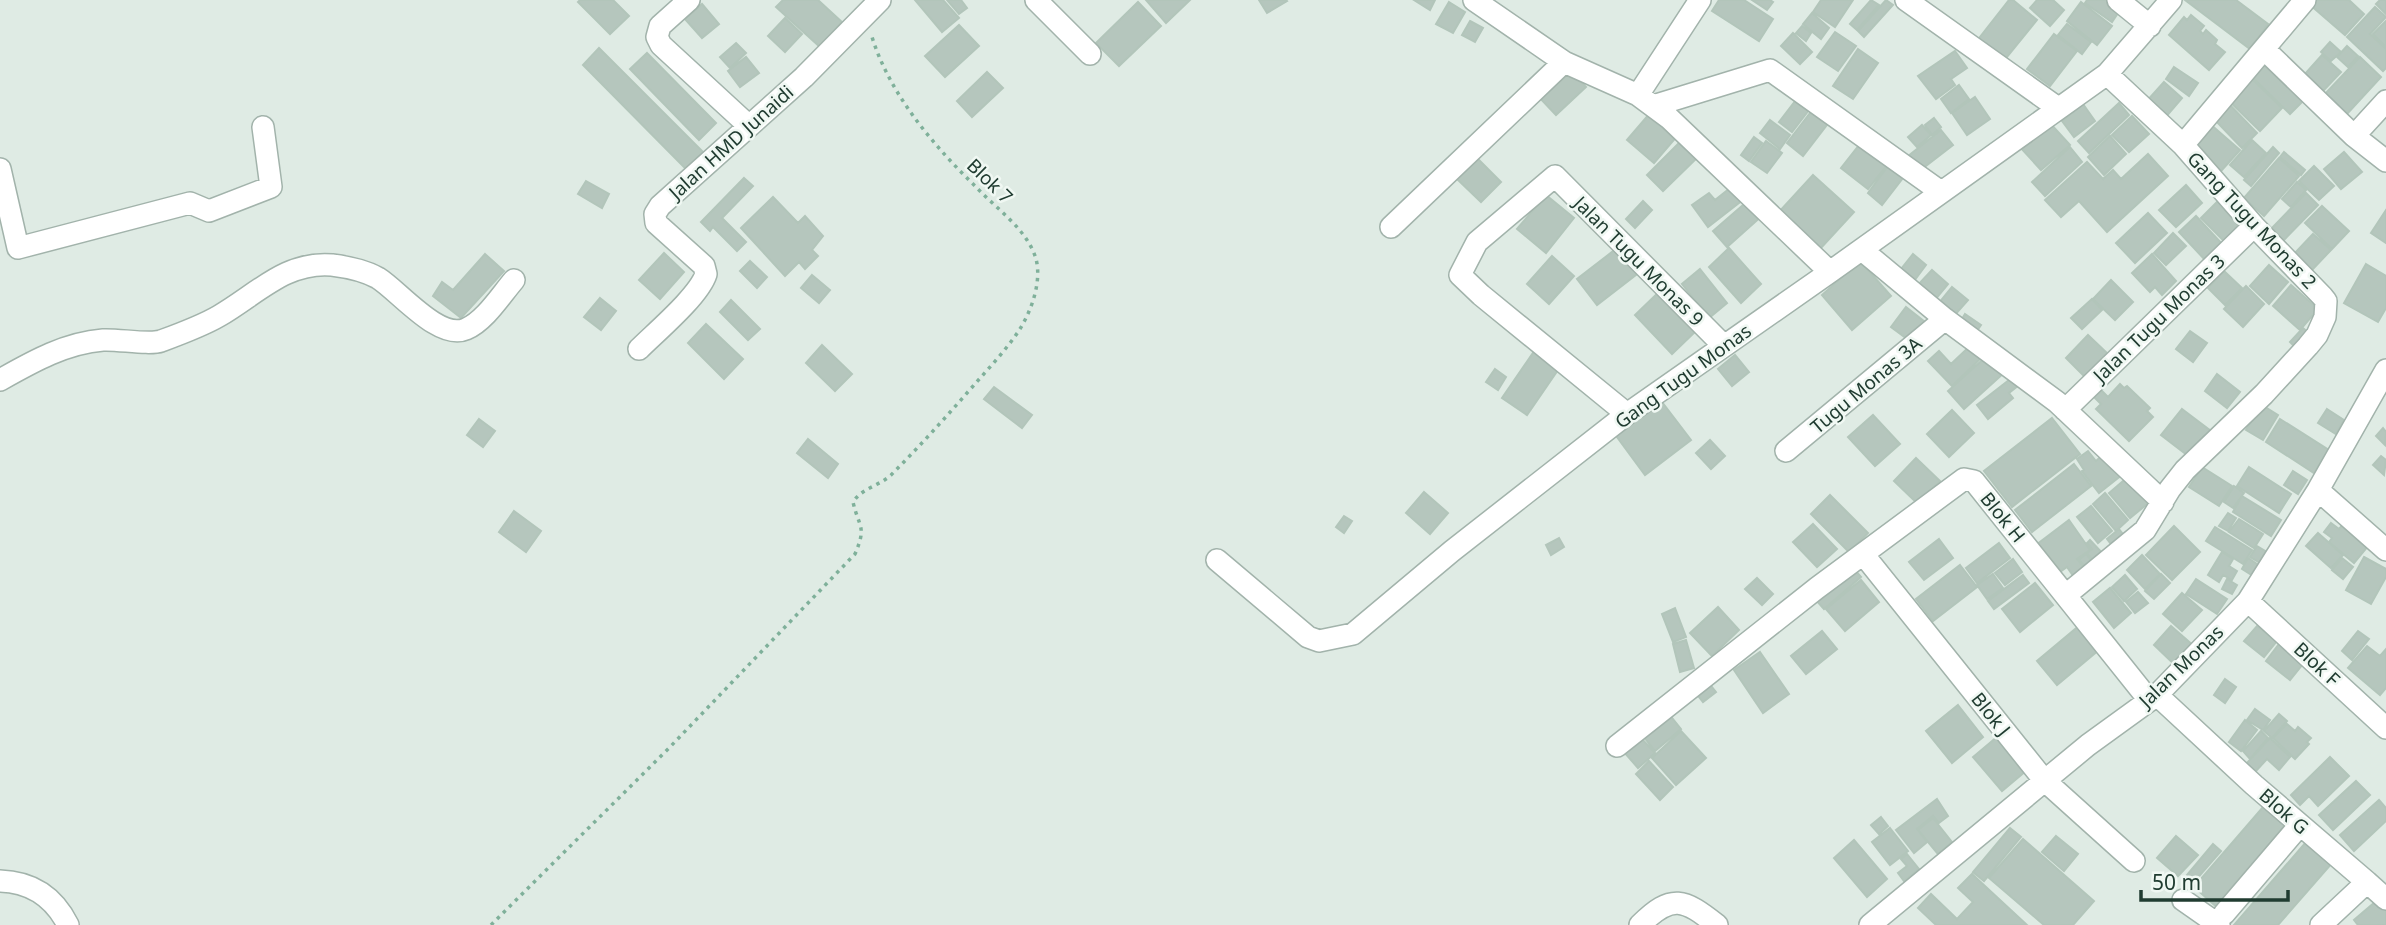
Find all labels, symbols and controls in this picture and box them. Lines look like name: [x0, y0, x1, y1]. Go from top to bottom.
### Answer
street label: Jalan HMD Junaidi: [662, 79, 799, 206]
street label: Gang Tugu Monas 2: [2182, 146, 2322, 294]
street label: Blok 7: [961, 153, 1019, 209]
street label: Jalan Tugu Monas 9: [1567, 189, 1710, 332]
street label: Jalan Tugu Monas 3: [2086, 248, 2231, 389]
street label: Gang Tugu Monas: [1609, 318, 1757, 434]
street label: Tugu Monas 3A: [1805, 330, 1928, 439]
street label: Blok H: [1975, 486, 2031, 548]
street label: Jalan Monas: [2132, 619, 2229, 714]
street label: Blok F: [2288, 636, 2346, 692]
street label: Blok J: [1965, 687, 2017, 741]
street label: Blok G: [2254, 782, 2314, 840]
scale bar: [2141, 858, 2288, 902]
text: 50 m: [2152, 868, 2201, 896]

